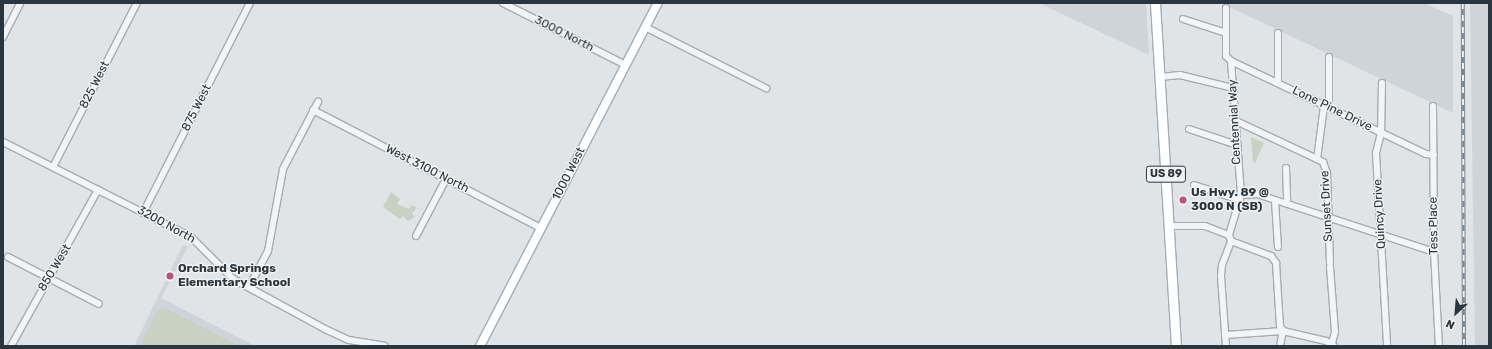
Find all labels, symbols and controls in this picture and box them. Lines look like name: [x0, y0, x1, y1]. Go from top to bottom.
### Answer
street label: 3000 North: [532, 13, 596, 55]
street label: 825 West: [77, 59, 113, 111]
street label: Centennial Way: [1226, 79, 1244, 165]
street label: 875 West: [179, 82, 215, 134]
street label: Lone Pine Drive: [1290, 83, 1374, 135]
street label: West 3100 North: [383, 142, 471, 196]
street label: 1000 West: [549, 145, 589, 203]
road number: US 89: [1145, 165, 1187, 183]
street label: Sunset Drive: [1318, 170, 1336, 242]
street label: Quincy Drive: [1371, 178, 1389, 250]
place label: Us Hwy. 89 @ 3000 N (SB): [1191, 186, 1269, 214]
marker: Us Hwy. 89 @ 3000 N (SB): [1178, 195, 1188, 205]
street label: Tess Place: [1426, 197, 1442, 255]
street label: 3200 North: [134, 203, 198, 247]
street label: 850 West: [35, 242, 75, 294]
place label: Orchard Springs Elementary School: [178, 262, 291, 290]
marker: Orchard Springs Elementary School: [165, 271, 175, 281]
north arrow: [1436, 293, 1476, 333]
text: N: [1444, 317, 1457, 332]

